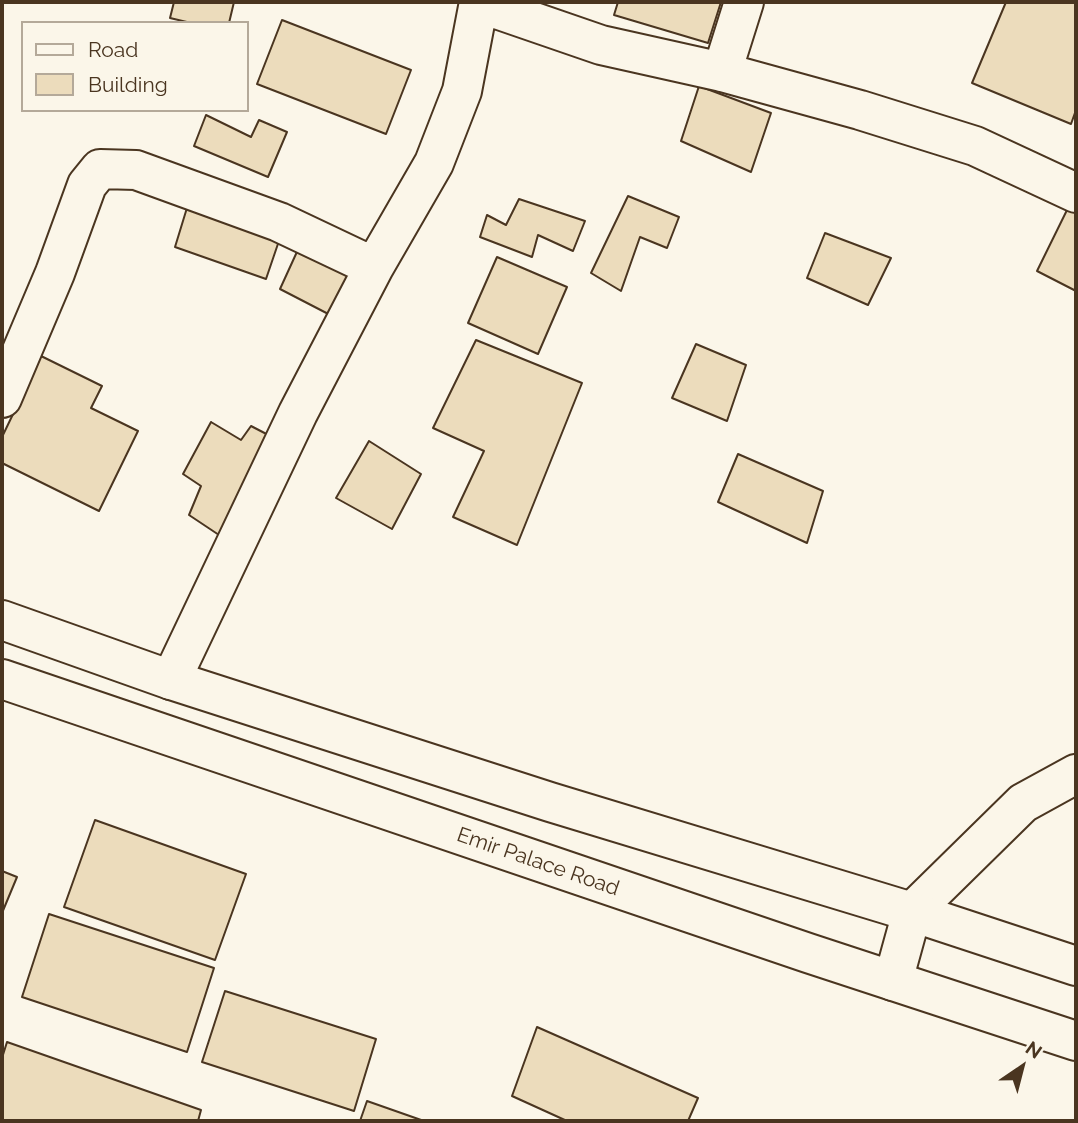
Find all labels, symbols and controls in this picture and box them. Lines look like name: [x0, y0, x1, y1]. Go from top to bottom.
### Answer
legend: [21, 21, 248, 112]
text: Road: [88, 37, 138, 62]
text: Building: [88, 72, 168, 97]
street label: Emir Palace Road: [453, 822, 623, 902]
north arrow: [987, 1032, 1057, 1102]
text: N: [1022, 1037, 1046, 1063]

